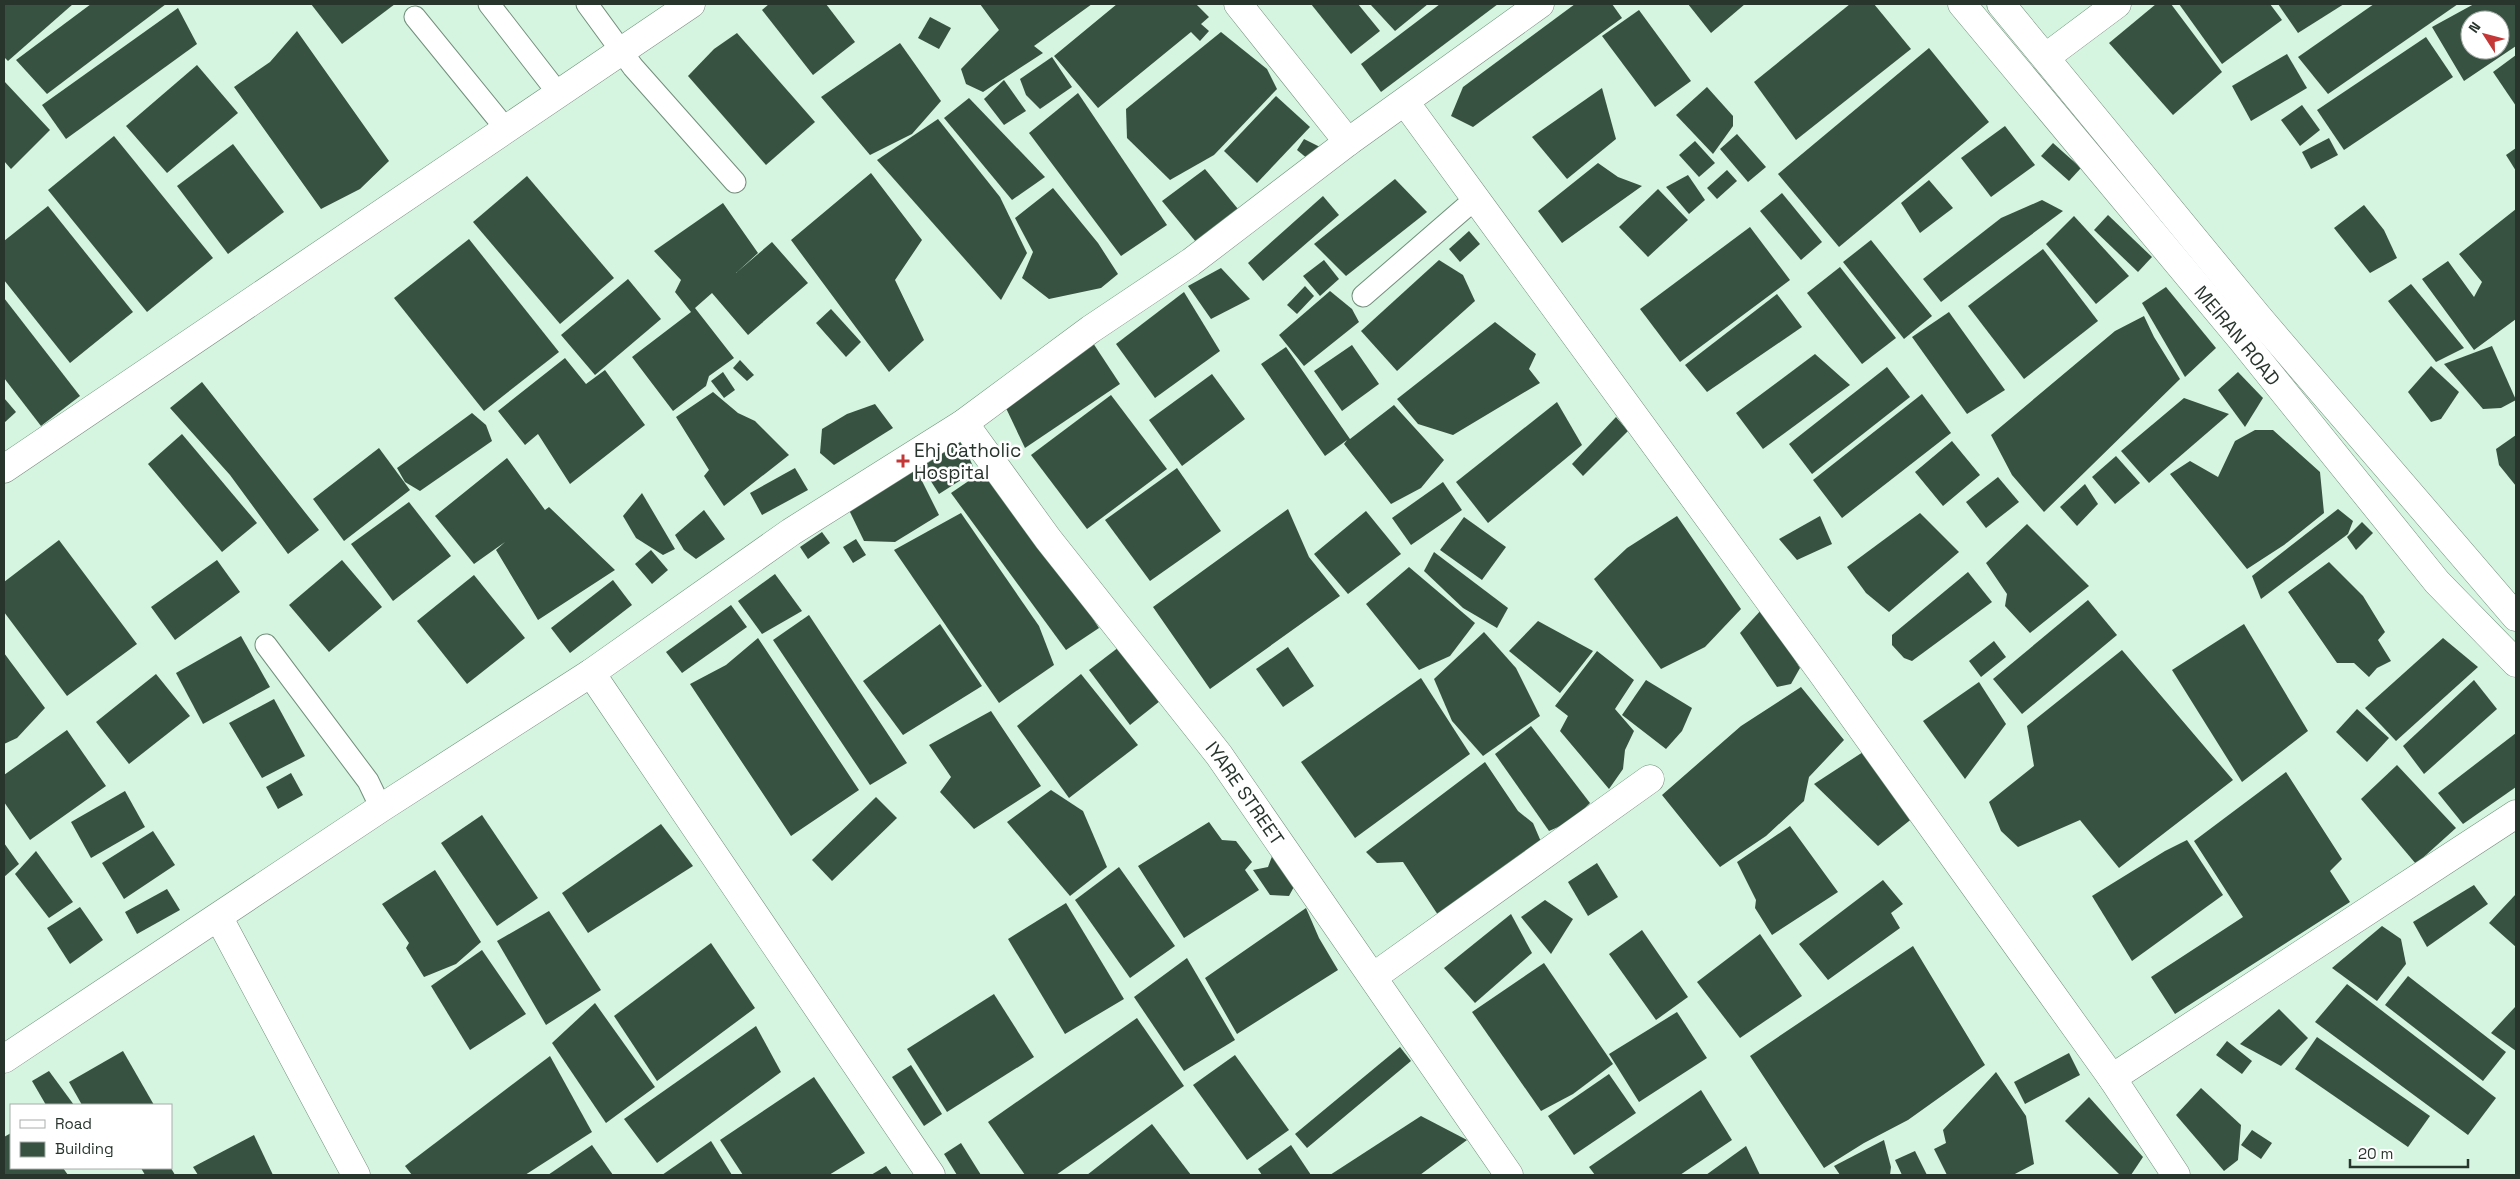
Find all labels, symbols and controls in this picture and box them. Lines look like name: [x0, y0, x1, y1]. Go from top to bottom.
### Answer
north arrow: [2460, 10, 2510, 60]
text: N: [2464, 18, 2485, 36]
street label: MEIRAN ROAD: [2189, 280, 2286, 391]
place label: Ehj Catholic Hospital: [914, 438, 1021, 485]
marker: Ehj Catholic Hospital: [896, 454, 910, 468]
street label: IYARE STREET: [1200, 736, 1290, 850]
legend: [10, 1104, 172, 1169]
text: Road: [55, 1114, 92, 1133]
scale bar: [2350, 1136, 2468, 1168]
text: Building: [55, 1139, 114, 1158]
text: 20 m: [2358, 1144, 2393, 1163]

